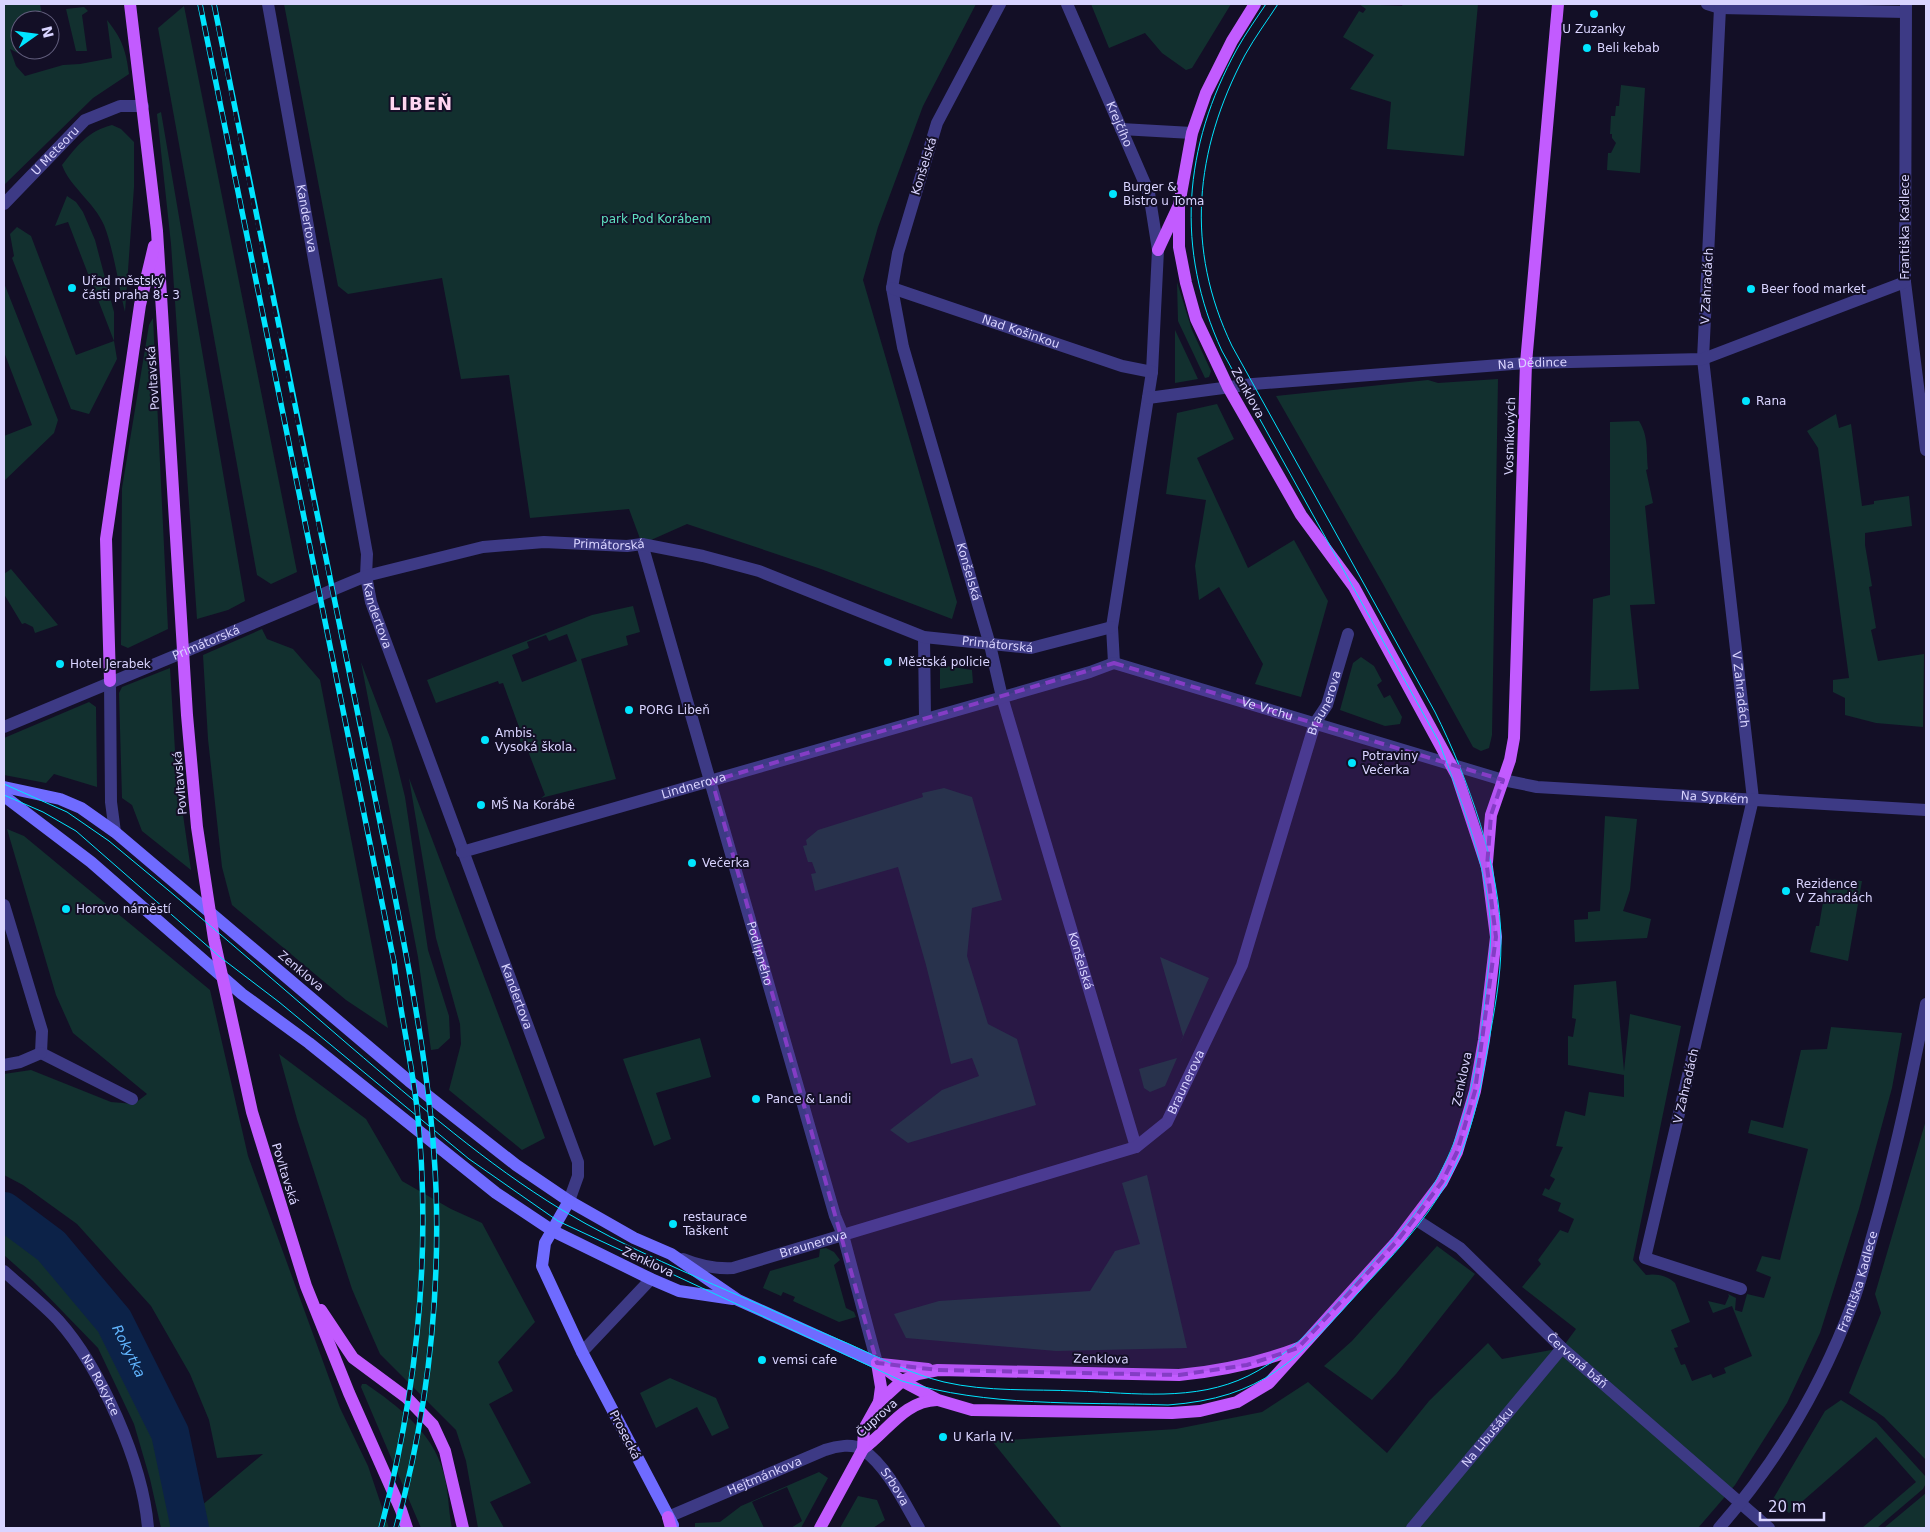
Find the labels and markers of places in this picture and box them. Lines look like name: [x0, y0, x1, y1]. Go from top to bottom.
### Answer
marker: U Zuzanky: [1588, 8, 1600, 20]
place label: U Zuzanky: [1562, 22, 1626, 36]
place label: Beli kebab: [1597, 41, 1660, 55]
marker: Beli kebab: [1581, 42, 1593, 54]
place label: Burger & Bistro u Toma: [1123, 180, 1204, 208]
marker: Burger & Bistro u Toma: [1107, 188, 1119, 200]
place label: Uřad městský části praha 8 - 3: [82, 274, 180, 302]
marker: Uřad městský části praha 8 - 3: [66, 282, 78, 294]
place label: Beer food market: [1761, 282, 1866, 296]
marker: Beer food market: [1745, 283, 1757, 295]
place label: Rana: [1756, 394, 1786, 408]
marker: Rana: [1740, 395, 1752, 407]
place label: Městská policie: [898, 655, 990, 669]
marker: Městská policie: [882, 656, 894, 668]
place label: Hotel Jerabek: [70, 657, 151, 671]
marker: Hotel Jerabek: [54, 658, 66, 670]
place label: PORG Libeň: [639, 703, 710, 717]
marker: PORG Libeň: [623, 704, 635, 716]
place label: Ambis. Vysoká škola.: [495, 726, 576, 754]
marker: Ambis. Vysoká škola.: [479, 734, 491, 746]
place label: Potraviny Večerka: [1362, 749, 1418, 777]
marker: Potraviny Večerka: [1346, 757, 1358, 769]
place label: MŠ Na Korábě: [491, 797, 575, 812]
marker: MŠ Na Korábě: [475, 799, 487, 811]
place label: Večerka: [702, 856, 750, 870]
marker: Večerka: [686, 857, 698, 869]
place label: Rezidence V Zahradách: [1796, 877, 1873, 905]
marker: Rezidence V Zahradách: [1780, 885, 1792, 897]
place label: Horovo náměstí: [76, 902, 172, 916]
marker: Horovo náměstí: [60, 903, 72, 915]
place label: Pance & Landi: [766, 1092, 851, 1106]
marker: Pance & Landi: [750, 1093, 762, 1105]
place label: restaurace Taškent: [682, 1210, 747, 1238]
marker: restaurace Taškent: [667, 1218, 679, 1230]
place label: vemsi cafe: [772, 1353, 837, 1367]
marker: vemsi cafe: [756, 1354, 768, 1366]
place label: U Karla IV.: [953, 1430, 1014, 1444]
marker: U Karla IV.: [937, 1431, 949, 1443]

